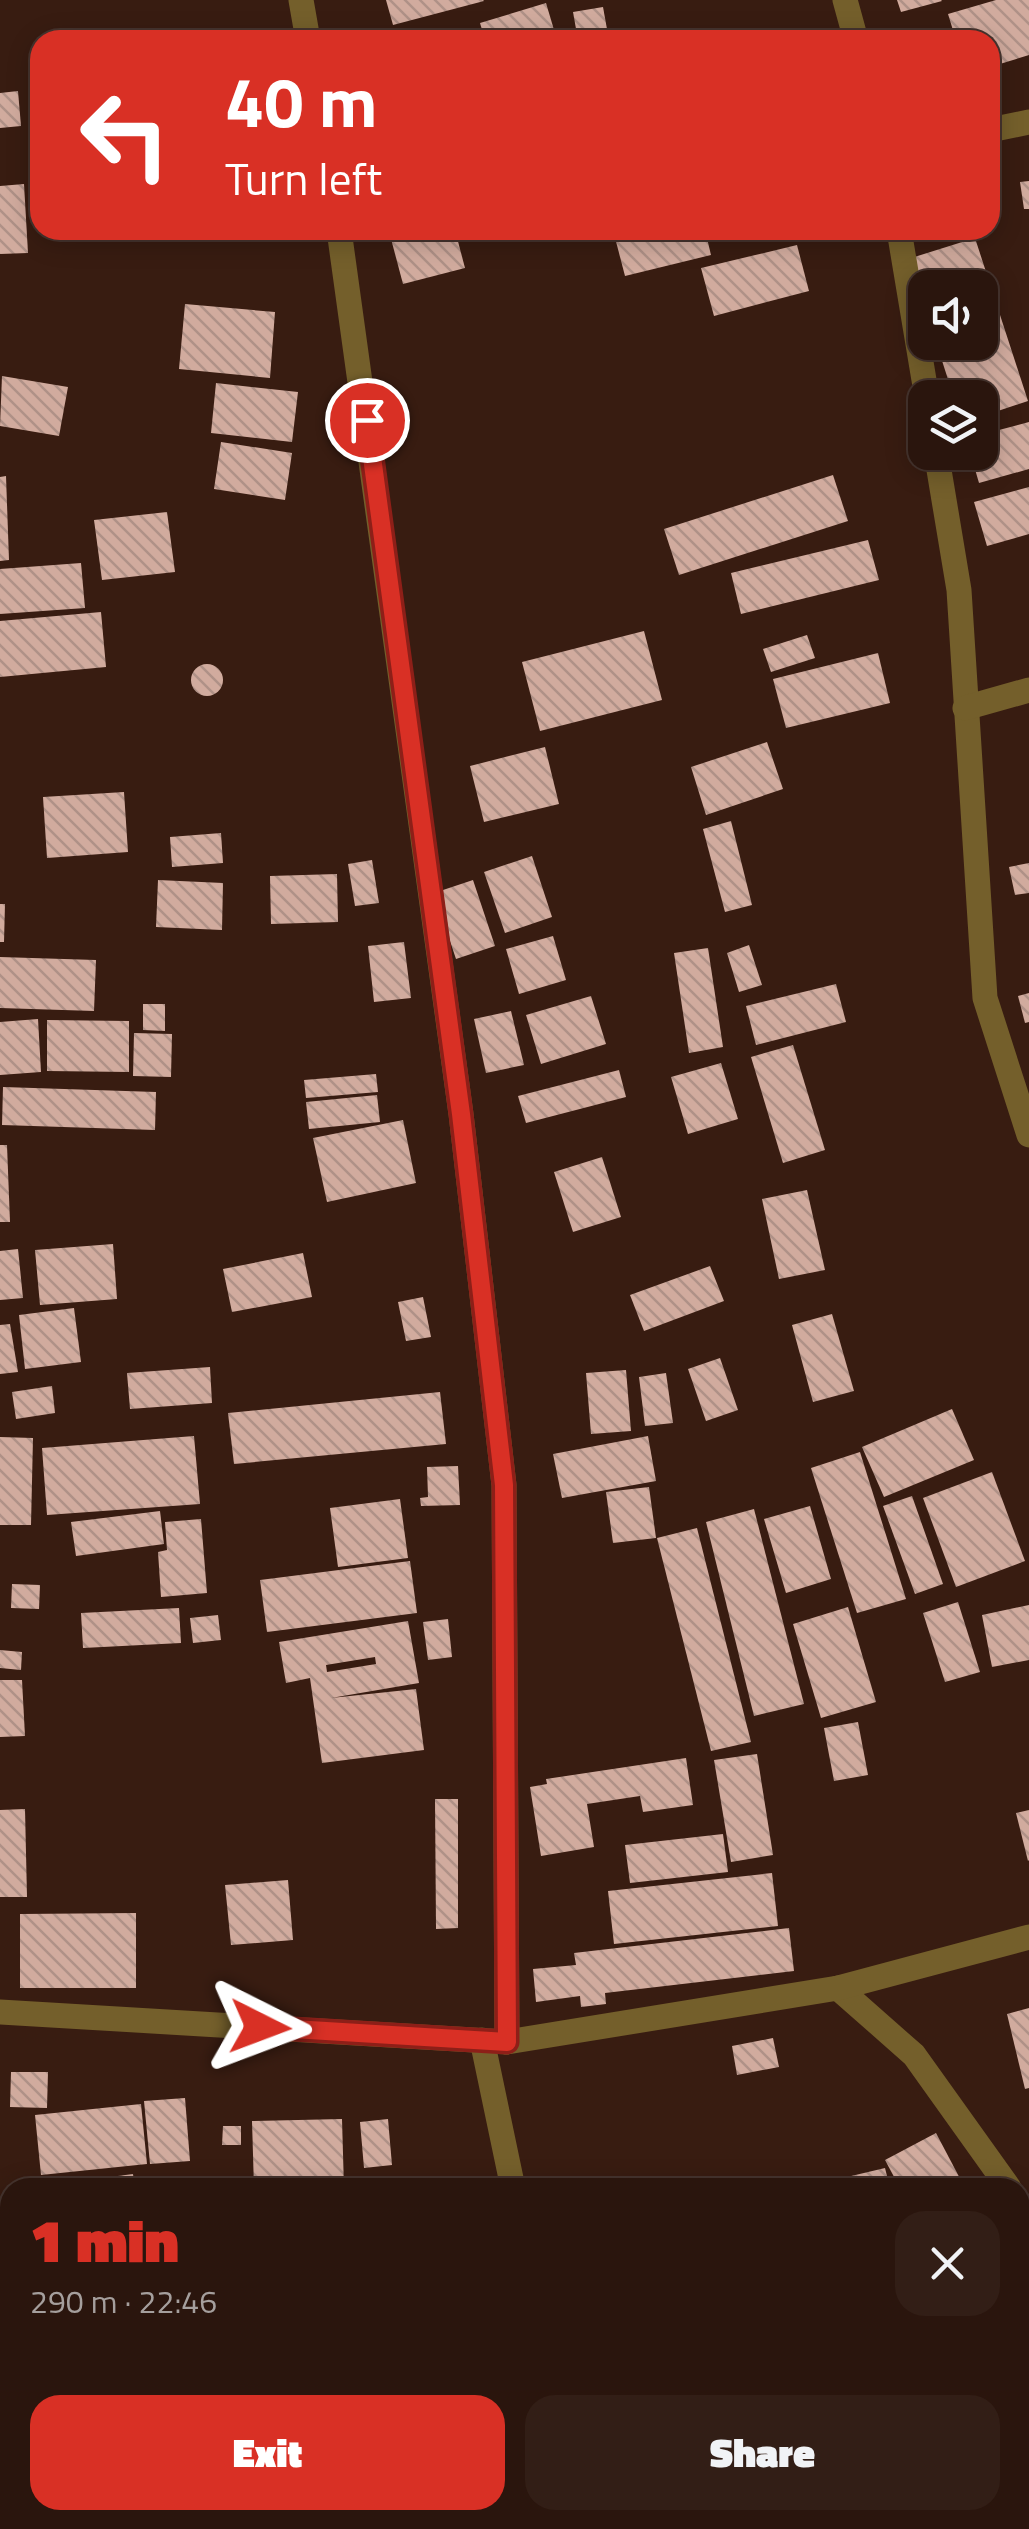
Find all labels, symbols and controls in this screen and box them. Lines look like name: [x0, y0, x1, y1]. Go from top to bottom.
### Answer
text: 40 m: [225, 48, 378, 154]
icon: left: [60, 70, 190, 200]
text: Turn left: [225, 144, 382, 212]
map controls: [908, 270, 998, 470]
button: sound: [908, 270, 998, 360]
pin: [325, 378, 410, 463]
button: layers: [908, 380, 998, 470]
icon: arrive: [340, 393, 395, 448]
position arrow: [208, 1975, 312, 2079]
text: 1 min: [30, 2194, 179, 2285]
button: close: [895, 2211, 1000, 2316]
text: 290 m · 22:46: [30, 2277, 217, 2325]
button: Exit: [30, 2395, 505, 2510]
button: Share: [525, 2395, 1000, 2510]

